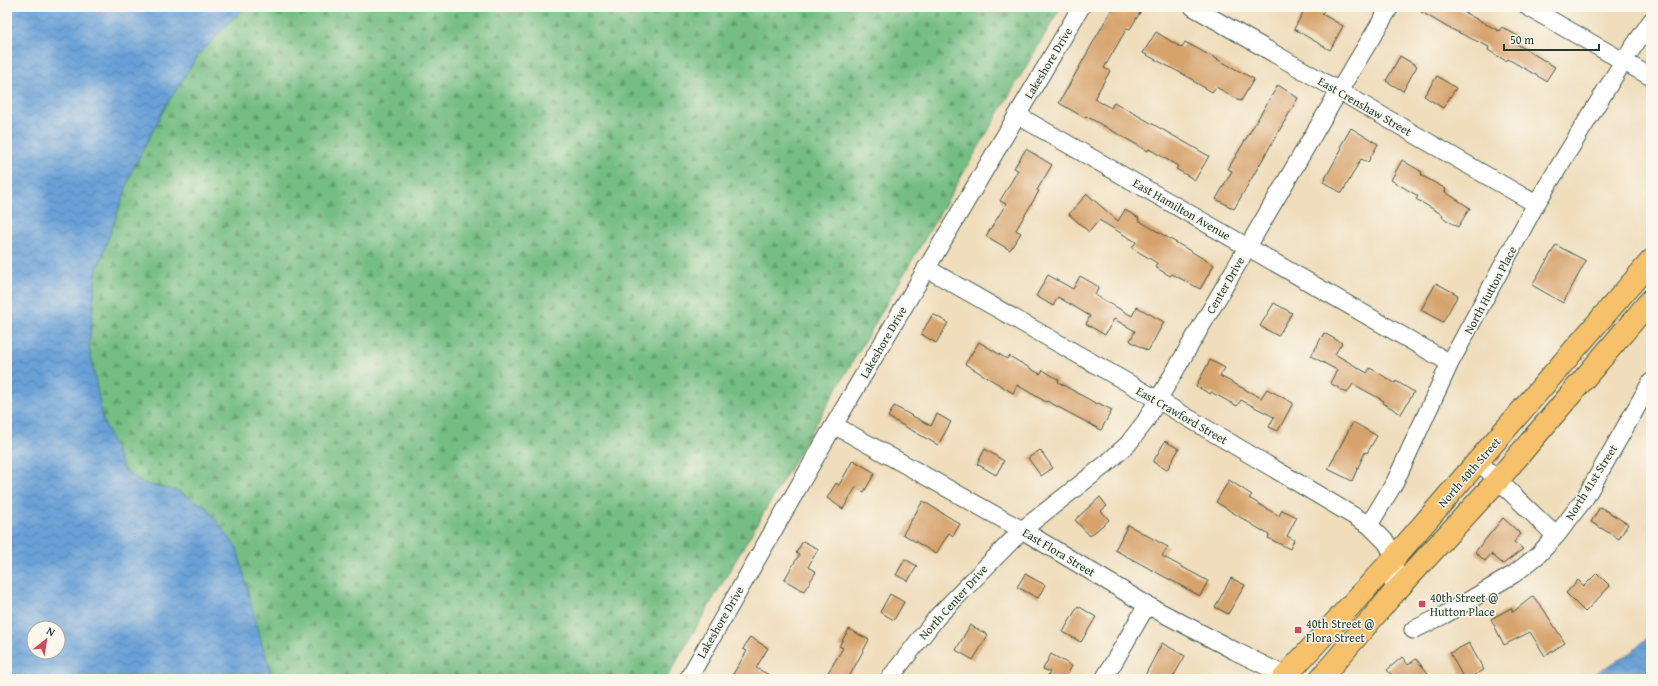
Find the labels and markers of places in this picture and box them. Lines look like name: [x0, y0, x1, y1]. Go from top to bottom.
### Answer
place label: 40th Street @ Hutton Place: [1430, 589, 1498, 620]
marker: 40th Street @ Hutton Place: [1417, 599, 1427, 609]
place label: 40th Street @ Flora Street: [1306, 615, 1374, 646]
marker: 40th Street @ Flora Street: [1293, 625, 1303, 635]

